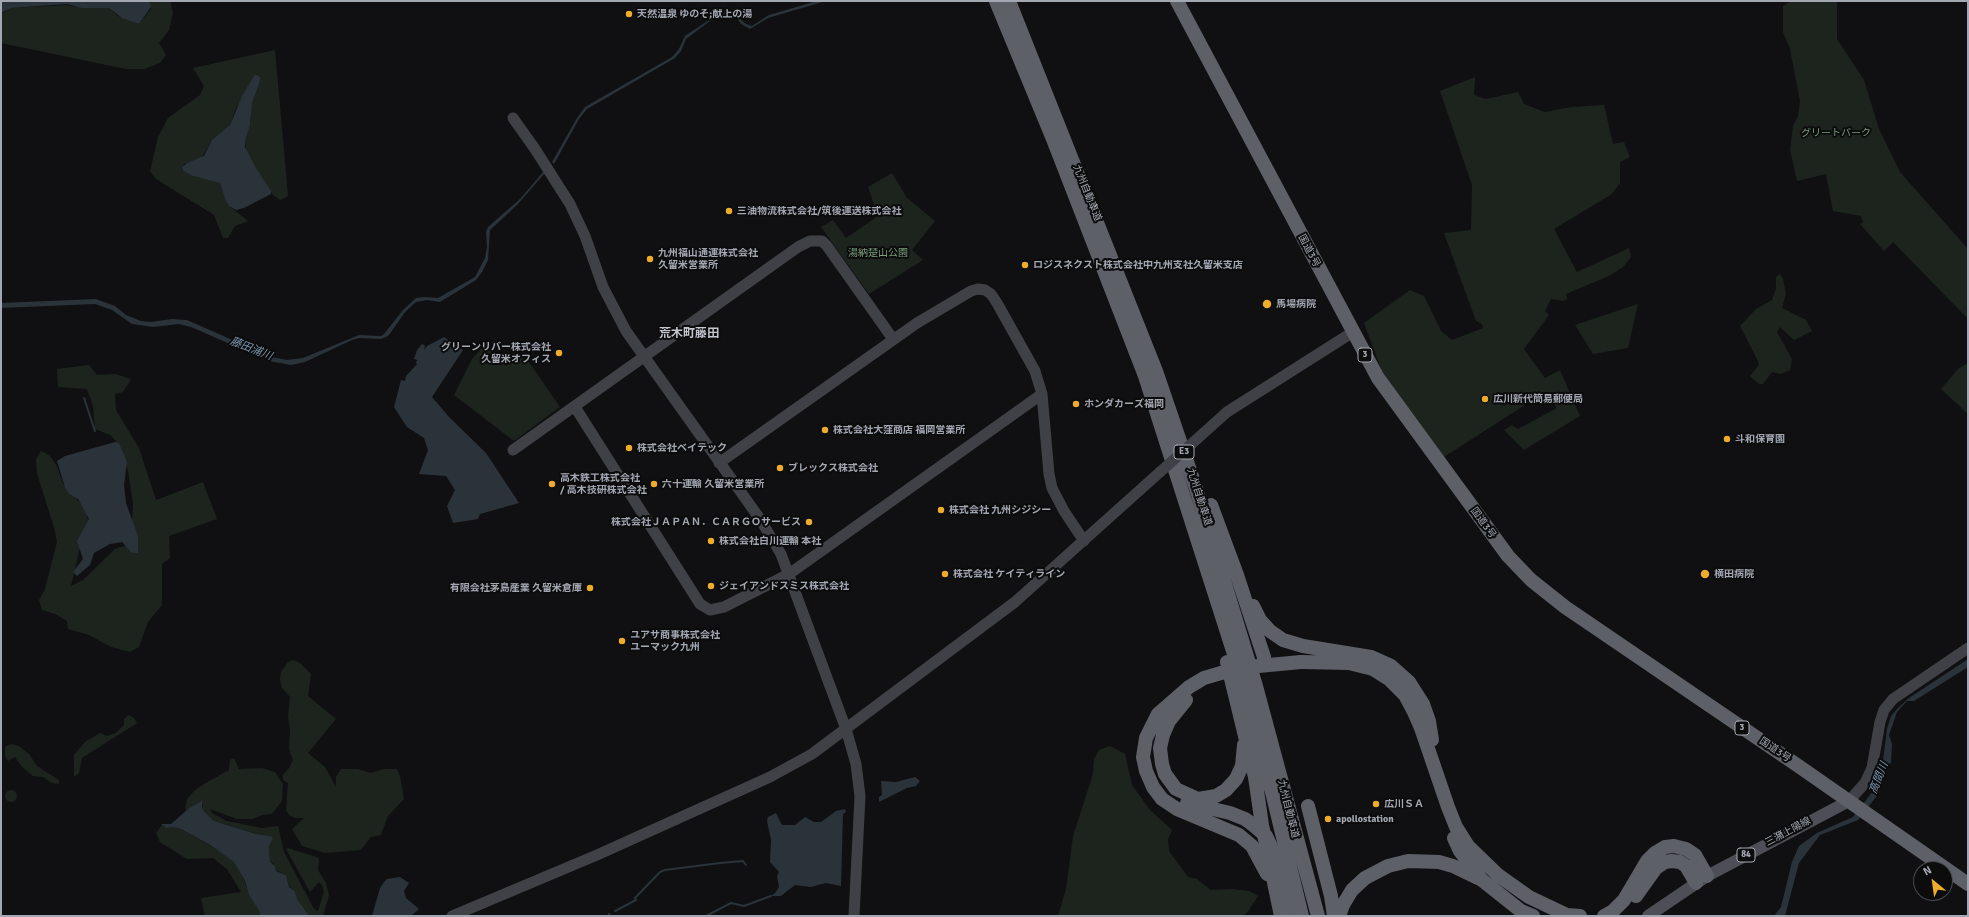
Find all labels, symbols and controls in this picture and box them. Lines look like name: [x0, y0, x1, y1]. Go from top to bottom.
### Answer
place label: 天然温泉 ゆのそ;献上の湯: [637, 8, 752, 20]
marker: 天然温泉 ゆのそ;献上の湯: [624, 9, 634, 19]
park label: グリートパーク: [1801, 127, 1871, 139]
street label: 九州自動車道: [1070, 163, 1104, 223]
place label: 三油物流株式会社/筑後運送株式会社: [737, 205, 902, 217]
marker: 三油物流株式会社/筑後運送株式会社: [724, 206, 734, 216]
street label: 国道3号: [1295, 233, 1323, 269]
place label: 九州福山通運株式会社 久留米営業所: [658, 247, 758, 270]
park label: 湯納楚山公園: [848, 247, 908, 259]
marker: 九州福山通運株式会社 久留米営業所: [645, 254, 655, 264]
place label: ロジスネクスト株式会社中九州支社久留米支店: [1033, 259, 1243, 271]
marker: ロジスネクスト株式会社中九州支社久留米支店: [1020, 260, 1030, 270]
marker: 馬場病院: [1261, 298, 1273, 310]
place label: 馬場病院: [1276, 298, 1316, 310]
district label: 荒木町藤田: [659, 327, 719, 341]
water label: 藤田浦川: [228, 335, 274, 363]
place label: グリーンリバー株式会社 久留米オフィス: [441, 341, 551, 364]
marker: グリーンリバー株式会社 久留米オフィス: [554, 348, 564, 358]
road number: 3: [1358, 348, 1372, 362]
place label: 広川新代簡易郵便局: [1493, 393, 1583, 405]
marker: 広川新代簡易郵便局: [1480, 394, 1490, 404]
place label: ホンダカーズ福岡: [1084, 398, 1164, 410]
marker: ホンダカーズ福岡: [1071, 399, 1081, 409]
place label: 株式会社大窪商店 福岡営業所: [833, 424, 965, 436]
marker: 株式会社大窪商店 福岡営業所: [820, 425, 830, 435]
place label: 斗和保育園: [1735, 433, 1785, 445]
marker: 斗和保育園: [1722, 434, 1732, 444]
place label: 株式会社ベイテック: [637, 442, 727, 454]
marker: 株式会社ベイテック: [624, 443, 634, 453]
road number: E3: [1174, 445, 1194, 459]
place label: ブレックス株式会社: [788, 462, 878, 474]
marker: ブレックス株式会社: [775, 463, 785, 473]
street label: 九州自動車道: [1184, 467, 1214, 527]
place label: 高木鉄工株式会社 / 高木技研株式会社: [560, 472, 647, 496]
place label: 六十運輸 久留米営業所: [662, 478, 764, 490]
marker: 高木鉄工株式会社 / 高木技研株式会社: [547, 479, 557, 489]
marker: 六十運輸 久留米営業所: [649, 479, 659, 489]
place label: 株式会社 九州シジシー: [949, 504, 1051, 516]
marker: 株式会社 九州シジシー: [936, 505, 946, 515]
street label: 国道3号: [1468, 505, 1498, 541]
place label: 株式会社ＪＡＰＡＮ．ＣＡＲＧＯサービス: [611, 516, 801, 528]
marker: 株式会社ＪＡＰＡＮ．ＣＡＲＧＯサービス: [804, 517, 814, 527]
place label: 株式会社白川運輸 本社: [719, 535, 821, 547]
marker: 株式会社白川運輸 本社: [706, 536, 716, 546]
place label: 株式会社 ケイティライン: [953, 568, 1065, 580]
marker: 横田病院: [1699, 568, 1711, 580]
place label: 横田病院: [1714, 568, 1754, 580]
marker: 株式会社 ケイティライン: [940, 569, 950, 579]
place label: ジェイアンドスミス株式会社: [719, 580, 849, 592]
marker: ジェイアンドスミス株式会社: [706, 581, 716, 591]
place label: 有限会社茅島産業 久留米倉庫: [450, 582, 582, 594]
marker: 有限会社茅島産業 久留米倉庫: [585, 583, 595, 593]
place label: ユアサ商事株式会社 ユーマック九州: [630, 629, 720, 652]
marker: ユアサ商事株式会社 ユーマック九州: [617, 636, 627, 646]
road number: 3: [1735, 721, 1749, 735]
street label: 国道3号: [1757, 735, 1793, 765]
water label: 高間川: [1867, 760, 1891, 796]
street label: 九州自動車道: [1275, 778, 1301, 840]
place label: 広川ＳＡ: [1384, 798, 1424, 810]
marker: 広川ＳＡ: [1371, 799, 1381, 809]
place label: apollostation: [1336, 813, 1394, 825]
marker: apollostation: [1323, 814, 1333, 824]
street label: 三潴上陽線: [1763, 815, 1813, 849]
road number: 84: [1737, 848, 1755, 862]
north arrow: [1913, 861, 1953, 901]
text: N: [1921, 863, 1934, 878]

